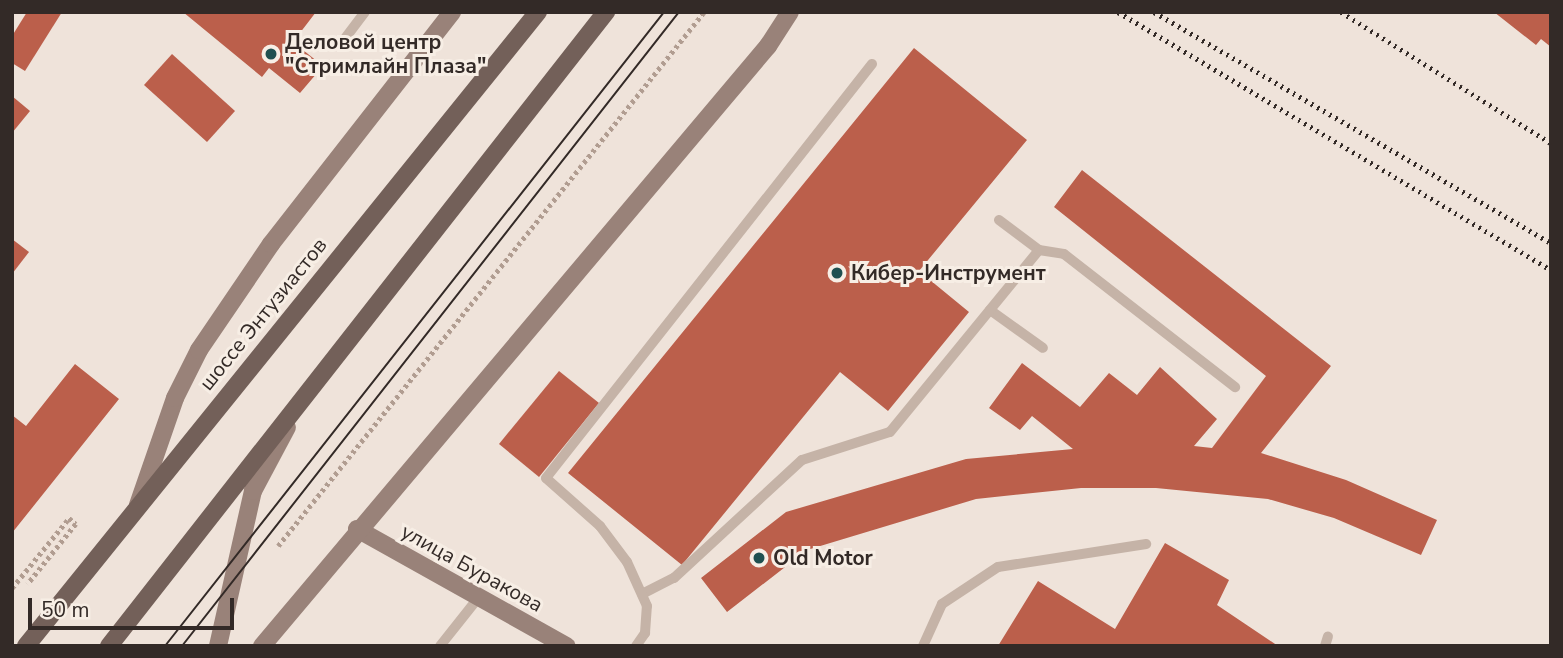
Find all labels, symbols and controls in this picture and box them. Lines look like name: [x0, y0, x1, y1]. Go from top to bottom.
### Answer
place label: Деловой центр "Стримлайн Плаза": [285, 29, 486, 79]
marker: Деловой центр "Стримлайн Плаза": [263, 46, 279, 62]
street label: шоссе Энтузиастов: [194, 233, 332, 395]
place label: Кибер-Инструмент: [851, 260, 1046, 286]
marker: Кибер-Инструмент: [829, 265, 845, 281]
street label: улица Буракова: [397, 519, 547, 617]
place label: Old Motor: [773, 545, 873, 571]
marker: Old Motor: [751, 550, 767, 566]
scale bar: [32, 584, 238, 628]
text: 50 m: [41, 596, 90, 624]

